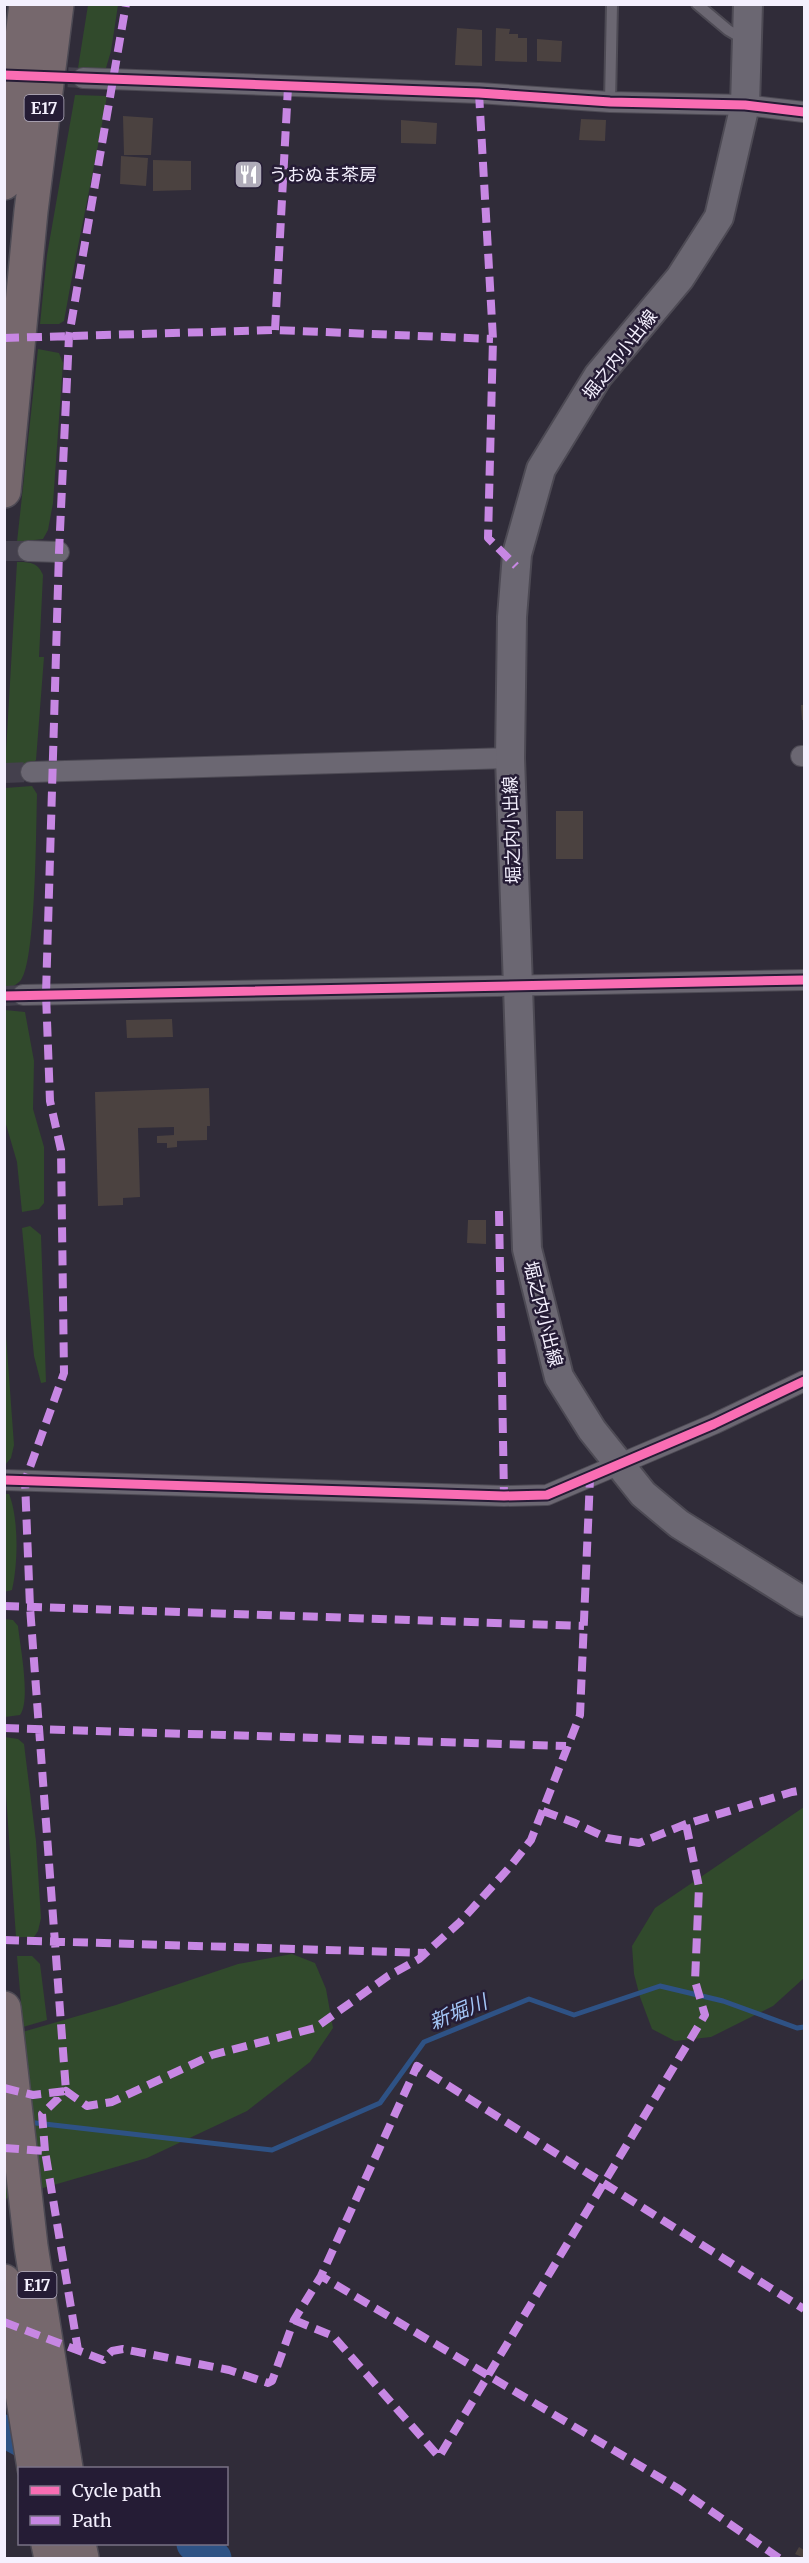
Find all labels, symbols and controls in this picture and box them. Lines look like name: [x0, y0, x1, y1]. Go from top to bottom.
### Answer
road number: E17: [24, 95, 63, 121]
restaurant icon: うおぬま茶房: [232, 159, 264, 191]
place label: うおぬま茶房: [269, 163, 377, 186]
street label: 堀之内小出線: [577, 305, 662, 404]
street label: 堀之内小出線: [498, 776, 525, 884]
street label: 堀之内小出線: [519, 1259, 568, 1369]
water label: 新堀川: [425, 1988, 492, 2034]
road number: E17: [18, 2272, 57, 2298]
legend: [18, 2467, 228, 2545]
text: Cycle path: [72, 2479, 162, 2502]
text: Path: [72, 2509, 112, 2532]

